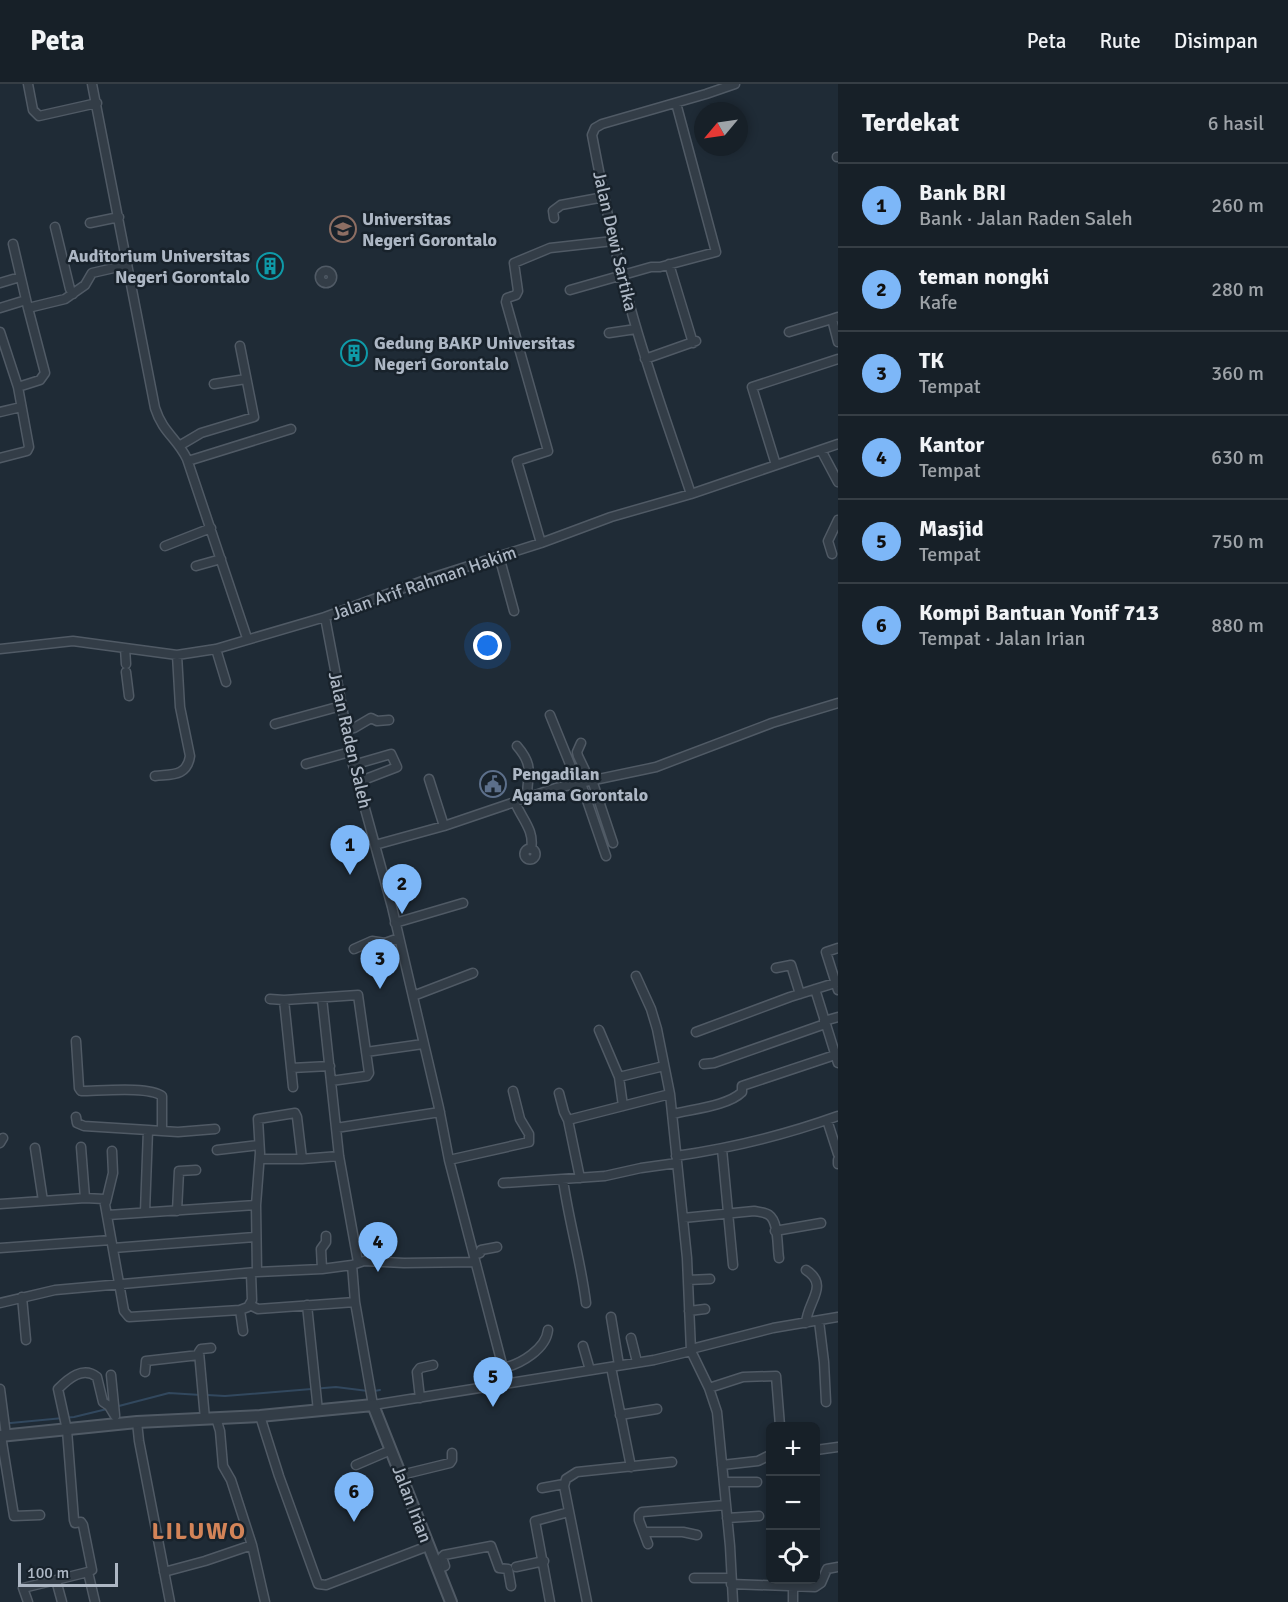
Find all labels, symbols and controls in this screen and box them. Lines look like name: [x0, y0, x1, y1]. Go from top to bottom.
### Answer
text: Peta: [30, 24, 85, 58]
text: Peta: [1027, 28, 1067, 54]
text: Rute: [1100, 28, 1141, 54]
text: Disimpan: [1174, 28, 1258, 54]
north arrow: [694, 102, 748, 156]
text: Terdekat: [862, 107, 959, 139]
text: 6 hasil: [1208, 111, 1264, 136]
street label: Jalan Dewi Sartika: [588, 169, 642, 313]
text: Bank BRI: [919, 179, 1006, 206]
text: 1: [876, 193, 887, 218]
text: 260 m: [1211, 193, 1264, 218]
text: Bank · Jalan Raden Saleh: [919, 206, 1133, 231]
place label: Universitas Negeri Gorontalo: [362, 208, 497, 251]
school or university icon: Universitas Negeri Gorontalo: [328, 214, 358, 244]
place label: Auditorium Universitas Negeri Gorontalo: [68, 245, 250, 288]
building icon: Auditorium Universitas Negeri Gorontalo: [255, 251, 285, 281]
text: teman nongki: [919, 263, 1049, 290]
text: 2: [876, 277, 887, 302]
text: 280 m: [1211, 277, 1264, 302]
text: Kafe: [919, 290, 958, 315]
place label: Gedung BAKP Universitas Negeri Gorontalo: [374, 332, 575, 375]
building icon: Gedung BAKP Universitas Negeri Gorontalo: [339, 338, 369, 368]
text: TK: [919, 347, 944, 374]
text: 3: [876, 361, 887, 386]
text: 360 m: [1211, 361, 1264, 386]
text: Tempat: [919, 374, 981, 399]
text: Kantor: [919, 431, 984, 458]
text: 4: [876, 445, 887, 470]
text: 630 m: [1211, 445, 1264, 470]
text: Tempat: [919, 458, 981, 483]
text: Masjid: [919, 515, 984, 542]
text: 5: [876, 529, 887, 554]
text: 750 m: [1211, 529, 1264, 554]
street label: Jalan Arif Rahman Hakim: [329, 541, 519, 625]
text: Tempat: [919, 542, 981, 567]
text: Kompi Bantuan Yonif 713: [919, 599, 1159, 626]
text: 6: [876, 613, 887, 638]
text: 880 m: [1211, 613, 1264, 638]
text: Tempat · Jalan Irian: [919, 626, 1086, 651]
your location: [473, 631, 502, 660]
street label: Jalan Raden Saleh: [324, 669, 376, 811]
place label: Pengadilan Agama Gorontalo: [512, 763, 648, 806]
public building icon: Pengadilan Agama Gorontalo: [478, 769, 508, 799]
pin: 1: [330, 826, 370, 875]
pin: 2: [382, 864, 422, 914]
pin: 3: [360, 940, 400, 989]
pin: 4: [358, 1222, 398, 1272]
pin: 5: [474, 1358, 512, 1407]
map controls: [766, 1422, 820, 1584]
button: +: [766, 1422, 820, 1476]
street label: Jalan Irian: [387, 1462, 437, 1546]
pin: 6: [334, 1472, 374, 1522]
button: −: [766, 1476, 820, 1530]
district label: LILUWO: [152, 1516, 246, 1546]
button: locate: [766, 1530, 820, 1584]
scale bar: [18, 1560, 118, 1588]
text: 100 m: [27, 1563, 69, 1583]

